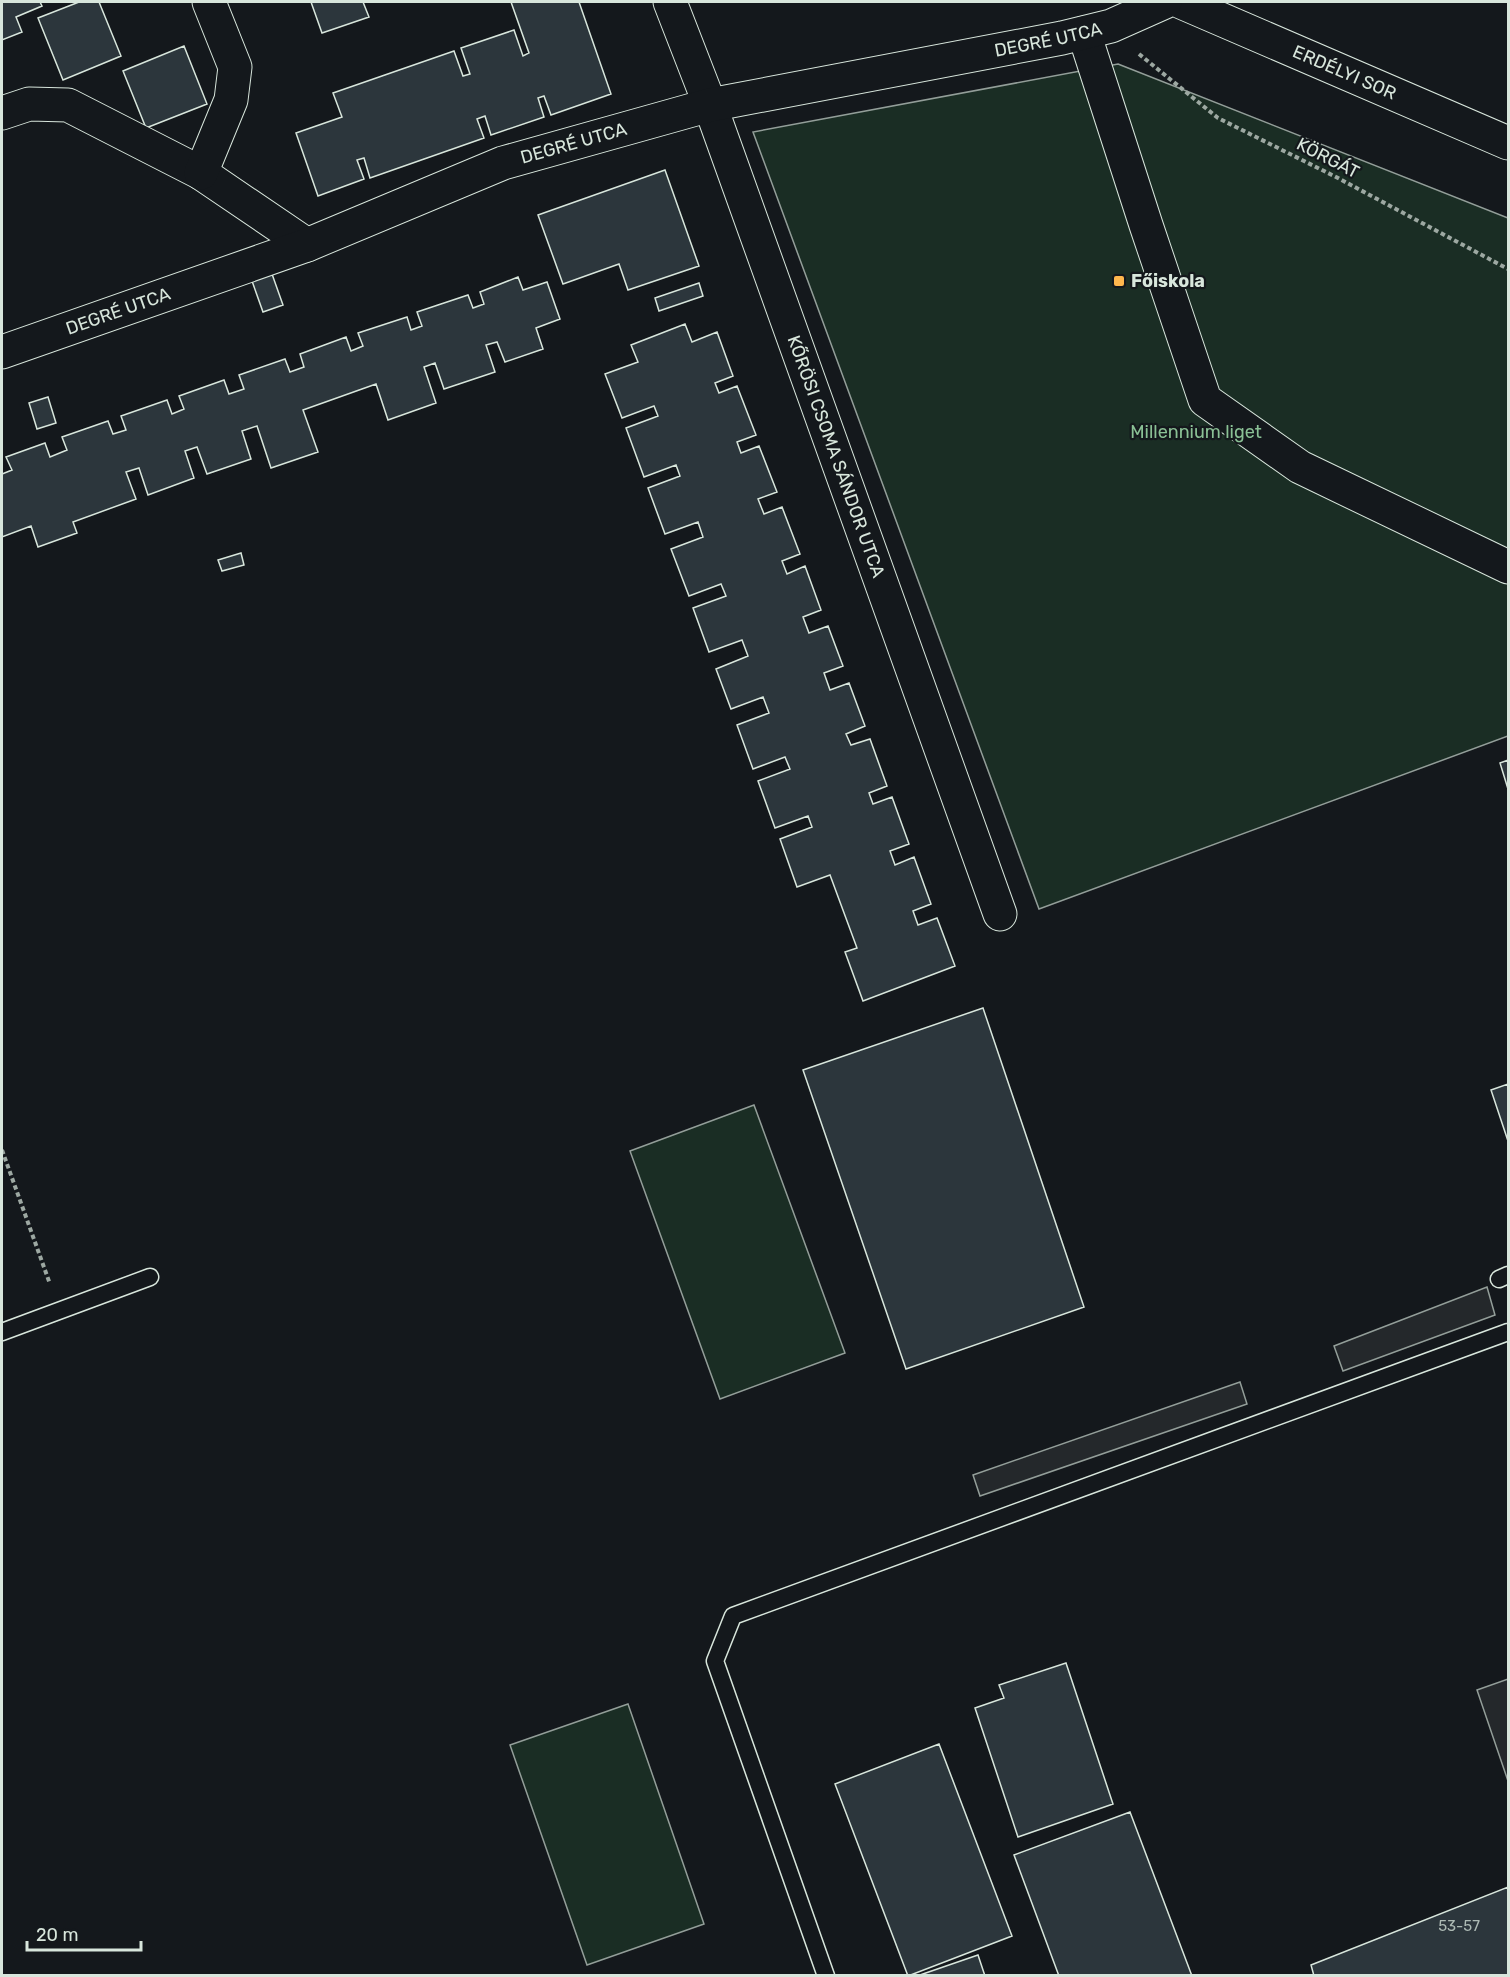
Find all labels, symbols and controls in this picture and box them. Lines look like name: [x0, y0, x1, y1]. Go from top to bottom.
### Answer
street label: DEGRÉ UTCA: [993, 18, 1104, 62]
street label: ERDÉLYI SOR: [1289, 41, 1400, 105]
street label: DEGRÉ UTCA: [518, 118, 629, 169]
street label: KÖRGÁT: [1293, 133, 1363, 183]
place label: Főiskola: [1131, 270, 1205, 292]
marker: Főiskola: [1112, 274, 1126, 288]
street label: DEGRÉ UTCA: [63, 283, 173, 340]
street label: KŐRÖSI CSOMA SÁNDOR UTCA: [783, 333, 890, 581]
park label: Millennium liget: [1130, 421, 1262, 443]
scale bar: [27, 1914, 141, 1952]
house number: 53-57: [1438, 1917, 1480, 1935]
text: 20 m: [36, 1924, 78, 1946]

